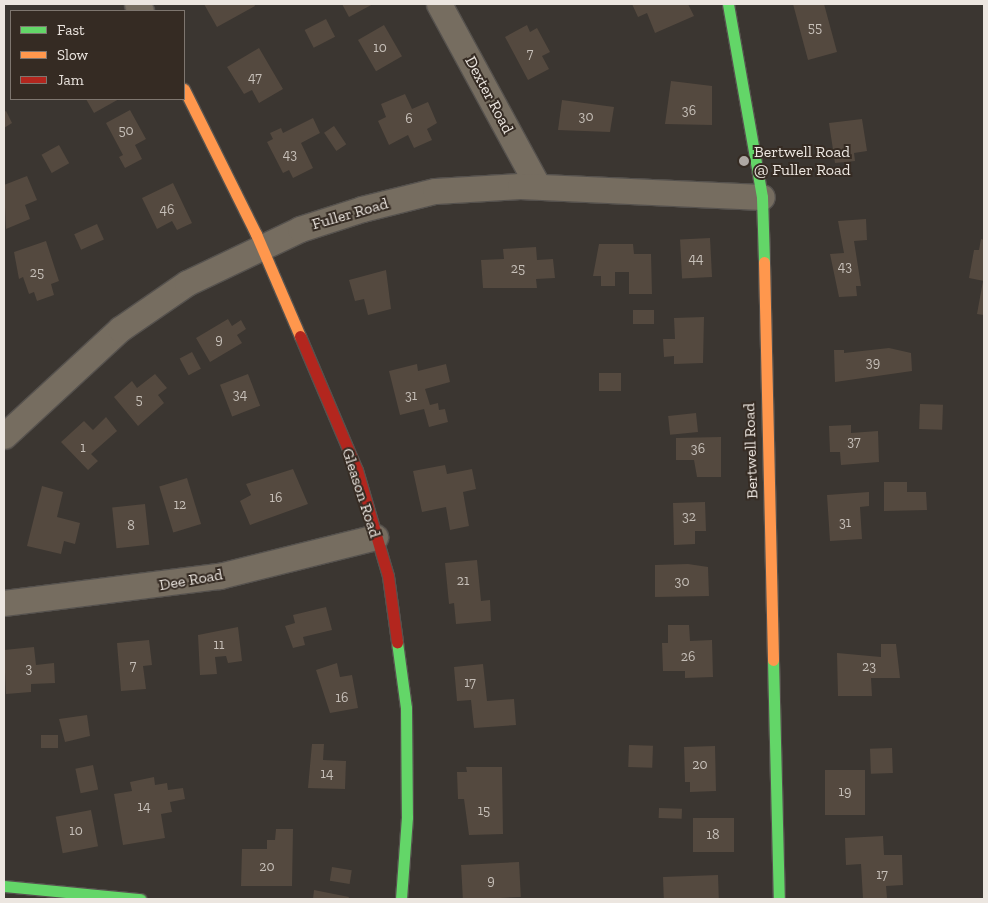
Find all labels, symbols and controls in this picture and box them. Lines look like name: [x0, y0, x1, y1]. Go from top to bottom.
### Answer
legend: [10, 10, 185, 100]
house number: 55: [808, 20, 822, 36]
text: Fast: [57, 21, 85, 39]
house number: 10: [373, 40, 387, 56]
text: Slow: [57, 46, 88, 64]
house number: 7: [527, 46, 533, 62]
street label: Dexter Road: [461, 53, 517, 137]
house number: 47: [248, 70, 262, 86]
text: Jam: [57, 71, 84, 89]
house number: 36: [682, 103, 696, 119]
house number: 30: [579, 109, 593, 125]
house number: 6: [405, 111, 413, 127]
house number: 50: [118, 123, 134, 139]
place label: Bertwell Road @ Fuller Road: [754, 142, 851, 180]
house number: 43: [283, 147, 297, 163]
marker: Bertwell Road @ Fuller Road: [738, 155, 750, 167]
street label: Fuller Road: [310, 194, 390, 234]
house number: 46: [160, 202, 174, 218]
house number: 44: [688, 251, 704, 267]
house number: 43: [838, 259, 852, 275]
house number: 25: [511, 261, 525, 277]
house number: 25: [30, 265, 44, 281]
house number: 9: [215, 332, 223, 348]
house number: 39: [866, 355, 880, 371]
house number: 34: [233, 387, 247, 403]
house number: 31: [405, 388, 417, 404]
house number: 5: [135, 392, 143, 408]
street label: Bertwell Road: [740, 403, 762, 499]
house number: 37: [847, 434, 861, 450]
house number: 1: [80, 440, 86, 456]
house number: 36: [691, 441, 705, 457]
street label: Gleason Road: [338, 446, 384, 540]
house number: 16: [270, 490, 282, 506]
house number: 12: [174, 497, 186, 513]
house number: 32: [682, 509, 696, 525]
house number: 31: [839, 515, 851, 531]
house number: 8: [127, 518, 135, 534]
street label: Dee Road: [158, 565, 224, 595]
house number: 21: [457, 573, 469, 589]
house number: 30: [675, 574, 689, 590]
house number: 11: [214, 637, 224, 653]
house number: 26: [681, 649, 695, 665]
house number: 7: [130, 658, 136, 674]
house number: 23: [862, 659, 876, 675]
house number: 3: [26, 661, 32, 677]
house number: 17: [464, 675, 476, 691]
house number: 16: [336, 690, 348, 706]
house number: 20: [692, 757, 708, 773]
house number: 14: [321, 766, 333, 782]
house number: 19: [839, 784, 851, 800]
house number: 14: [138, 799, 150, 815]
house number: 15: [478, 803, 490, 819]
house number: 10: [69, 823, 83, 839]
house number: 18: [707, 827, 719, 843]
house number: 20: [259, 859, 275, 875]
house number: 17: [876, 867, 888, 883]
house number: 9: [487, 873, 495, 889]

